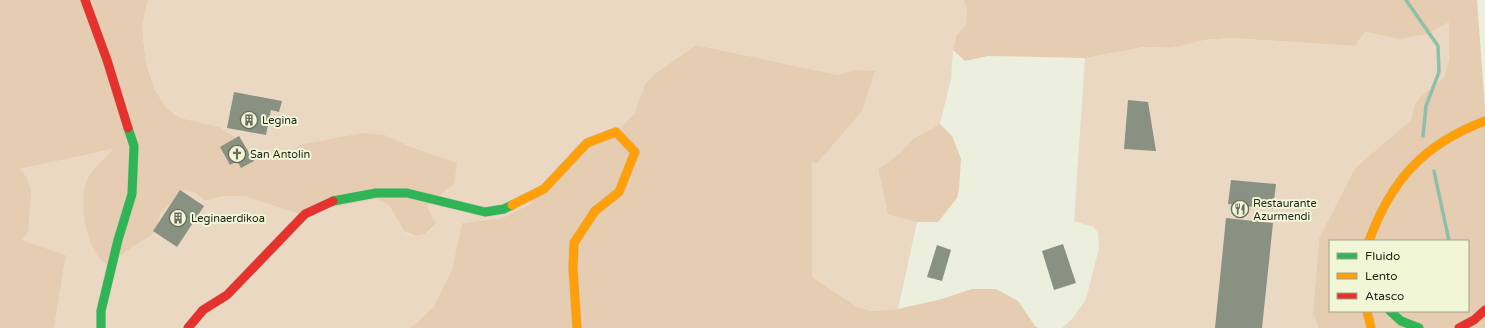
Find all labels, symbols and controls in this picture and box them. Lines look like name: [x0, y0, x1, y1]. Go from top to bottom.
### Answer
building icon: Legina: [239, 110, 259, 130]
place label: Legina: [262, 114, 297, 127]
church icon: San Antolin: [227, 144, 247, 164]
place label: San Antolin: [250, 148, 310, 161]
place label: Restaurante Azurmendi: [1253, 197, 1317, 223]
restaurant icon: Restaurante Azurmendi: [1230, 199, 1250, 219]
building icon: Leginaerdikoa: [168, 208, 188, 228]
place label: Leginaerdikoa: [191, 212, 265, 225]
legend: [1329, 240, 1469, 312]
text: Fluido: [1365, 249, 1400, 263]
text: Lento: [1365, 269, 1398, 283]
text: Atasco: [1365, 289, 1404, 303]

